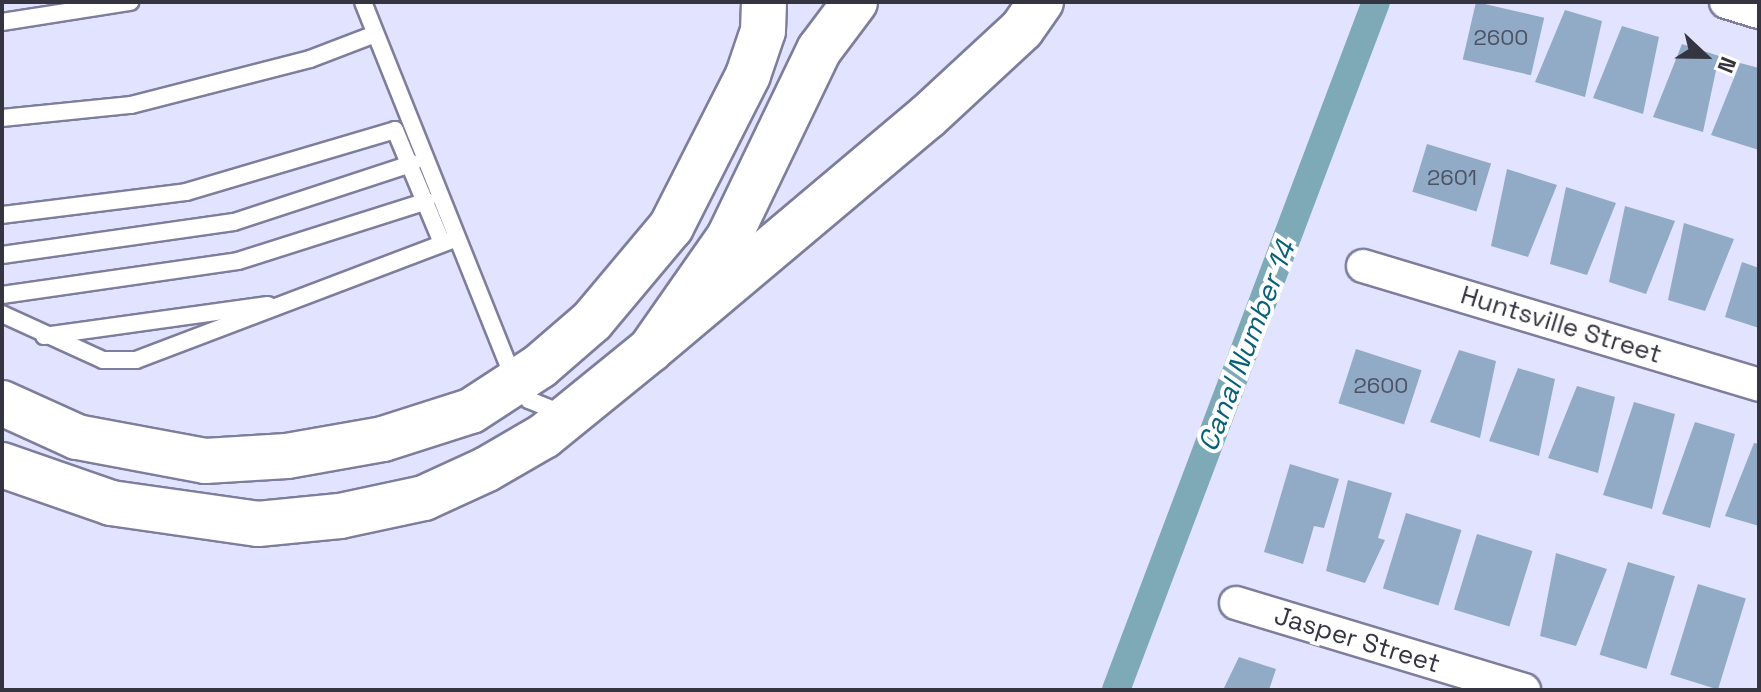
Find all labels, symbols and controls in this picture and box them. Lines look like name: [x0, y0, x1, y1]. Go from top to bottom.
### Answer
north arrow: [1665, 16, 1745, 96]
house number: 2600: [1474, 25, 1528, 51]
text: N: [1712, 53, 1743, 77]
house number: 2601: [1427, 165, 1477, 191]
water label: Canal Number 14: [1190, 236, 1302, 456]
street label: Huntsville Street: [1457, 280, 1665, 370]
house number: 2600: [1354, 373, 1408, 399]
street label: Jasper Street: [1270, 600, 1444, 680]

